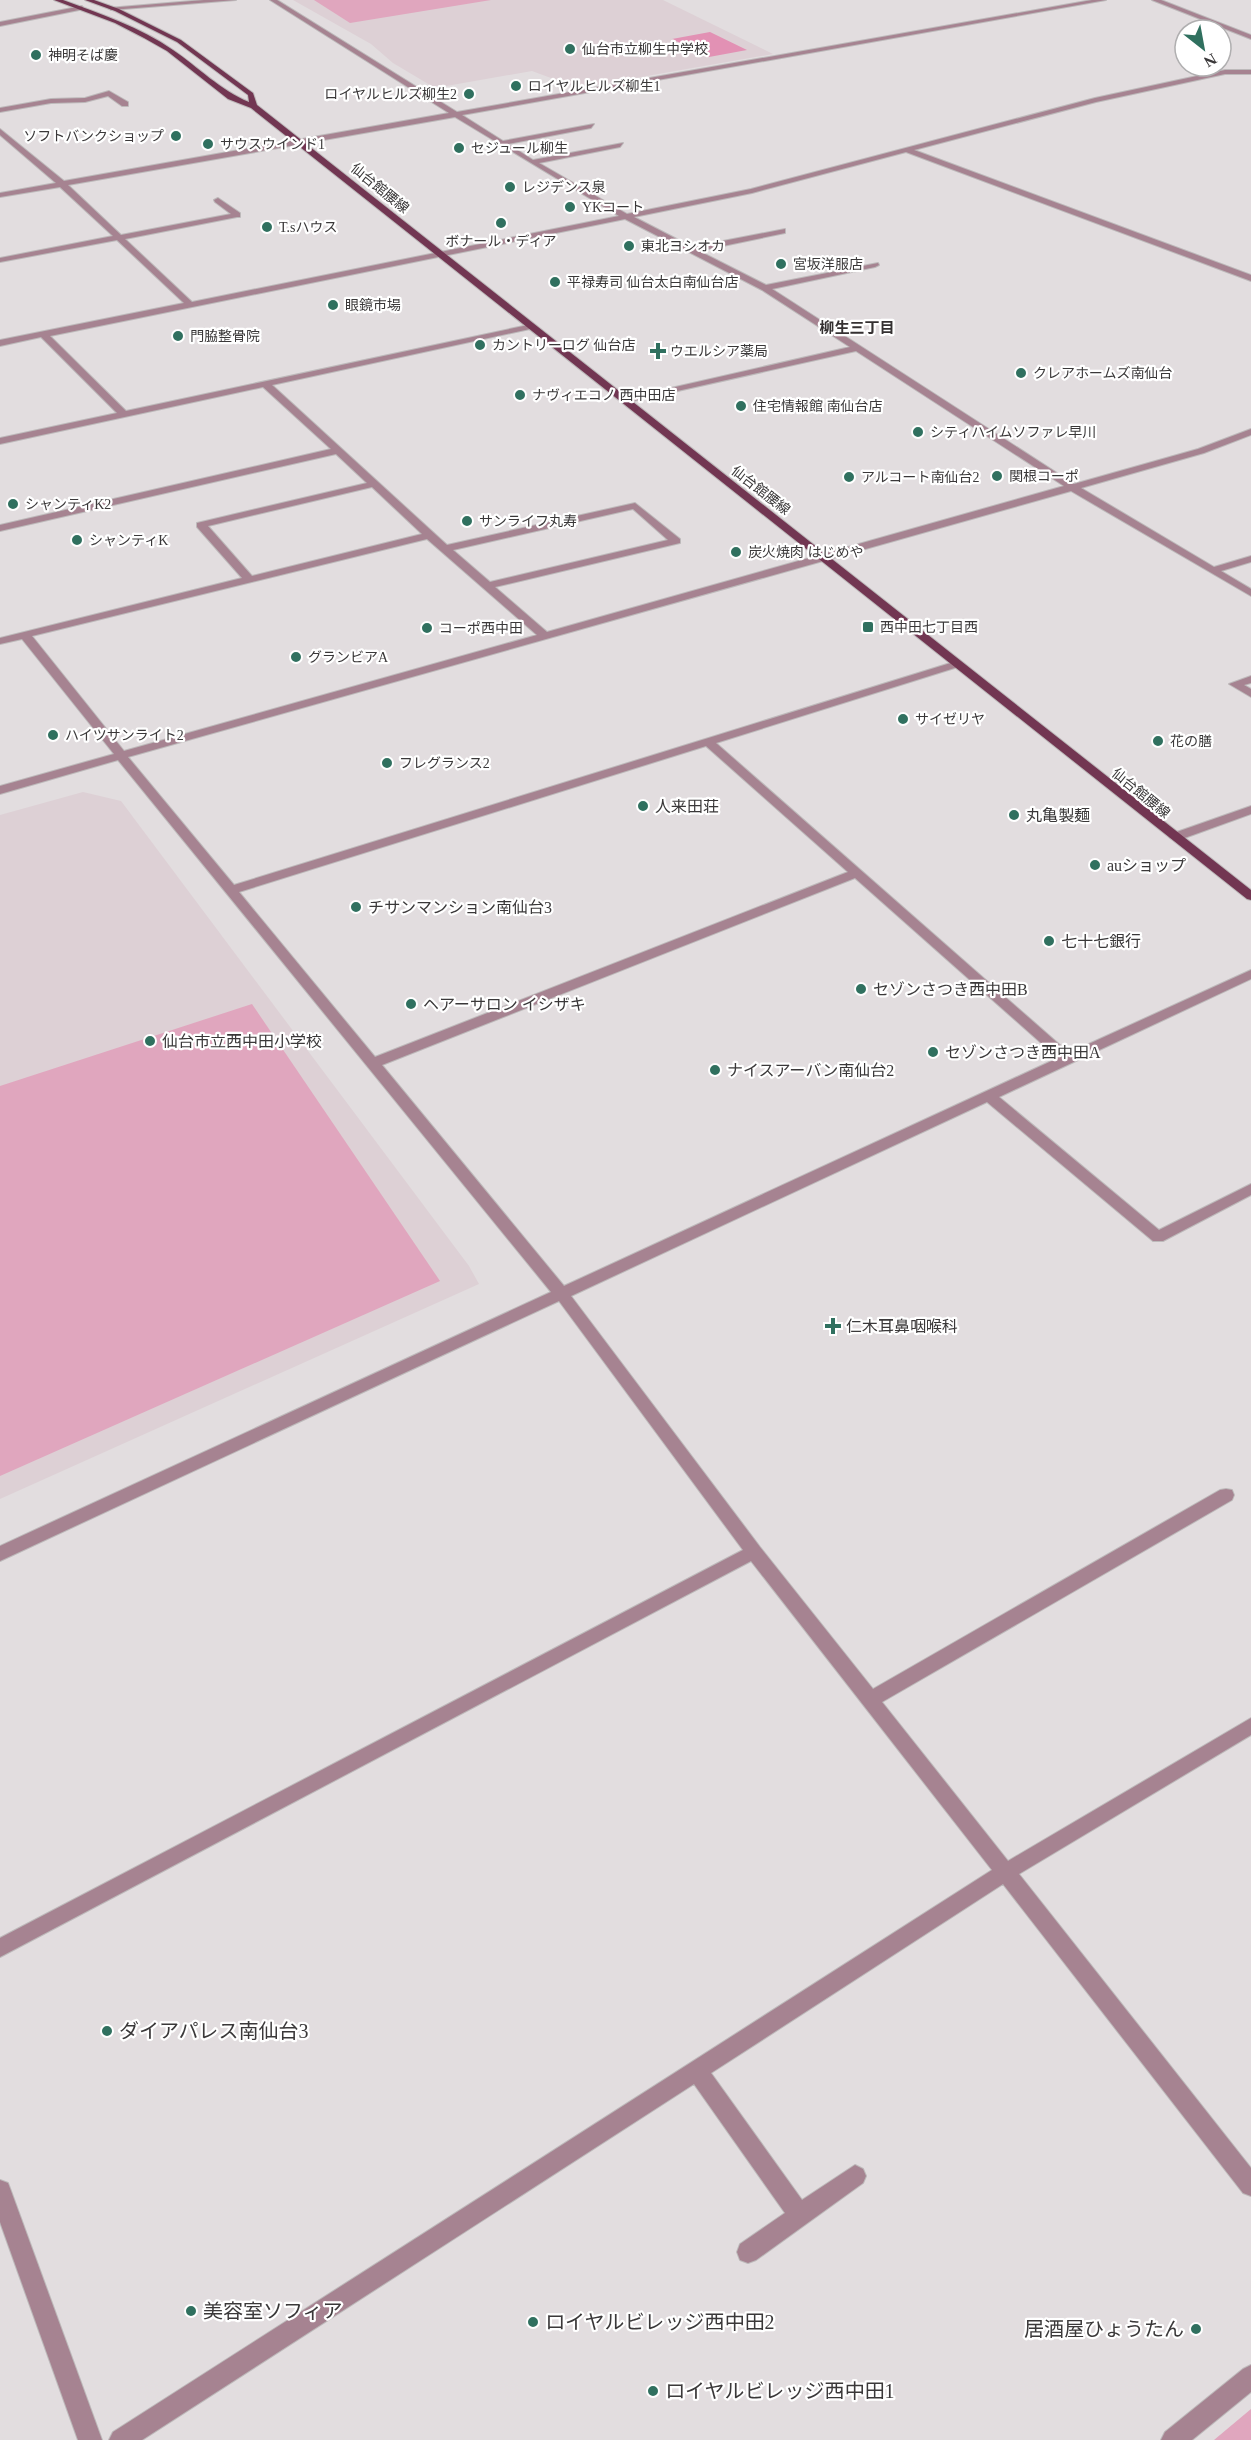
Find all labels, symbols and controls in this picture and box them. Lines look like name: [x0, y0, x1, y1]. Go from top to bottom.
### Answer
north arrow: [1173, 18, 1233, 78]
place label: 仙台市立柳生中学校: [582, 41, 708, 57]
marker: 仙台市立柳生中学校: [563, 42, 577, 56]
marker: 神明そば慶: [29, 48, 43, 62]
place label: 神明そば慶: [48, 48, 118, 63]
text: N: [1201, 50, 1220, 71]
place label: ロイヤルヒルズ柳生1: [528, 78, 661, 94]
marker: ロイヤルヒルズ柳生1: [509, 79, 523, 93]
place label: ロイヤルヒルズ柳生2: [324, 86, 457, 102]
marker: ロイヤルヒルズ柳生2: [462, 87, 476, 101]
place label: ソフトバンクショップ: [23, 129, 164, 144]
marker: ソフトバンクショップ: [169, 129, 183, 143]
marker: サウスウインド1: [201, 137, 215, 151]
place label: サウスウインド1: [220, 137, 325, 152]
place label: セジュール柳生: [471, 140, 568, 156]
marker: セジュール柳生: [452, 141, 466, 155]
street label: 仙台館腰線: [348, 160, 412, 216]
place label: レジデンス泉: [522, 179, 606, 195]
marker: レジデンス泉: [503, 180, 517, 194]
marker: YKコート: [563, 200, 577, 214]
place label: YKコート: [582, 200, 644, 215]
marker: ボナール・ディア: [494, 216, 508, 230]
marker: T.sハウス: [260, 220, 274, 234]
place label: T.sハウス: [279, 220, 337, 235]
place label: ボナール・ディア: [445, 234, 557, 249]
place label: 東北ヨシオカ: [641, 238, 725, 254]
marker: 東北ヨシオカ: [622, 239, 636, 253]
marker: 宮坂洋服店: [774, 257, 788, 271]
place label: 宮坂洋服店: [793, 257, 863, 272]
place label: 平禄寿司 仙台太白南仙台店: [567, 274, 739, 290]
marker: 平禄寿司 仙台太白南仙台店: [548, 275, 562, 289]
marker: 眼鏡市場: [326, 298, 340, 312]
place label: 眼鏡市場: [345, 298, 401, 313]
district label: 柳生三丁目: [819, 320, 895, 336]
marker: 門脇整骨院: [171, 329, 185, 343]
place label: 門脇整骨院: [190, 329, 260, 344]
place label: カントリーログ 仙台店: [492, 337, 636, 353]
marker: カントリーログ 仙台店: [473, 338, 487, 352]
marker: ウエルシア薬局: [651, 344, 665, 358]
place label: ウエルシア薬局: [670, 344, 768, 359]
place label: クレアホームズ南仙台: [1033, 365, 1173, 381]
marker: クレアホームズ南仙台: [1014, 366, 1028, 380]
marker: ナヴィエコノ 西中田店: [513, 388, 527, 402]
place label: ナヴィエコノ 西中田店: [532, 388, 676, 403]
place label: 住宅情報館 南仙台店: [753, 398, 883, 414]
marker: 住宅情報館 南仙台店: [734, 399, 748, 413]
marker: シティハイムソファレ早川: [911, 425, 925, 439]
place label: シティハイムソファレ早川: [930, 425, 1097, 440]
street label: 仙台館腰線: [728, 462, 794, 518]
place label: アルコート南仙台2: [861, 469, 980, 485]
marker: 関根コーポ: [990, 469, 1004, 483]
place label: 関根コーポ: [1009, 469, 1079, 484]
marker: アルコート南仙台2: [842, 470, 856, 484]
marker: シャンティK2: [6, 497, 20, 511]
place label: シャンティK2: [25, 497, 111, 512]
marker: サンライフ丸寿: [460, 514, 474, 528]
place label: サンライフ丸寿: [479, 514, 577, 529]
marker: シャンティK: [70, 533, 84, 547]
place label: シャンティK: [89, 533, 168, 548]
marker: 炭火焼肉 はじめや: [729, 545, 743, 559]
place label: 炭火焼肉 はじめや: [748, 545, 864, 560]
marker: 西中田七丁目西: [861, 620, 875, 634]
place label: 西中田七丁目西: [880, 620, 978, 635]
marker: コーポ西中田: [420, 621, 434, 635]
place label: コーポ西中田: [439, 621, 523, 636]
marker: グランビアA: [289, 650, 303, 664]
place label: グランビアA: [308, 650, 389, 665]
marker: サイゼリヤ: [896, 712, 910, 726]
place label: サイゼリヤ: [915, 712, 985, 727]
marker: ハイツサンライト2: [46, 728, 60, 742]
place label: ハイツサンライト2: [65, 728, 184, 743]
marker: 花の膳: [1151, 734, 1165, 748]
place label: 花の膳: [1170, 734, 1212, 749]
marker: フレグランス2: [380, 756, 394, 770]
place label: フレグランス2: [399, 756, 490, 771]
street label: 仙台館腰線: [1109, 765, 1173, 821]
place label: 人来田荘: [655, 798, 719, 815]
marker: 人来田荘: [636, 799, 650, 813]
place label: 丸亀製麺: [1026, 807, 1090, 824]
marker: 丸亀製麺: [1007, 808, 1021, 822]
place label: auショップ: [1107, 857, 1186, 874]
marker: auショップ: [1088, 858, 1102, 872]
place label: チサンマンション南仙台3: [368, 899, 552, 916]
marker: チサンマンション南仙台3: [349, 900, 363, 914]
place label: 七十七銀行: [1061, 933, 1141, 950]
marker: 七十七銀行: [1042, 934, 1056, 948]
place label: セゾンさつき西中田B: [873, 981, 1028, 998]
marker: セゾンさつき西中田B: [854, 982, 868, 996]
place label: ヘアーサロン イシザキ: [423, 996, 586, 1013]
marker: ヘアーサロン イシザキ: [404, 997, 418, 1011]
place label: 仙台市立西中田小学校: [162, 1033, 322, 1050]
marker: 仙台市立西中田小学校: [143, 1034, 157, 1048]
place label: セゾンさつき西中田A: [945, 1044, 1101, 1061]
marker: セゾンさつき西中田A: [926, 1045, 940, 1059]
place label: ナイスアーバン南仙台2: [727, 1062, 894, 1079]
marker: ナイスアーバン南仙台2: [708, 1063, 722, 1077]
marker: 仁木耳鼻咽喉科: [824, 1317, 842, 1335]
place label: 仁木耳鼻咽喉科: [846, 1318, 958, 1335]
place label: ダイアパレス南仙台3: [119, 2020, 309, 2042]
marker: ダイアパレス南仙台3: [100, 2024, 114, 2038]
place label: 美容室ソフィア: [203, 2300, 343, 2322]
marker: 美容室ソフィア: [184, 2304, 198, 2318]
place label: ロイヤルビレッジ西中田2: [545, 2311, 774, 2333]
marker: ロイヤルビレッジ西中田2: [526, 2315, 540, 2329]
place label: 居酒屋ひょうたん: [1024, 2318, 1184, 2340]
marker: 居酒屋ひょうたん: [1189, 2322, 1203, 2336]
place label: ロイヤルビレッジ西中田1: [665, 2380, 894, 2402]
marker: ロイヤルビレッジ西中田1: [646, 2384, 660, 2398]

